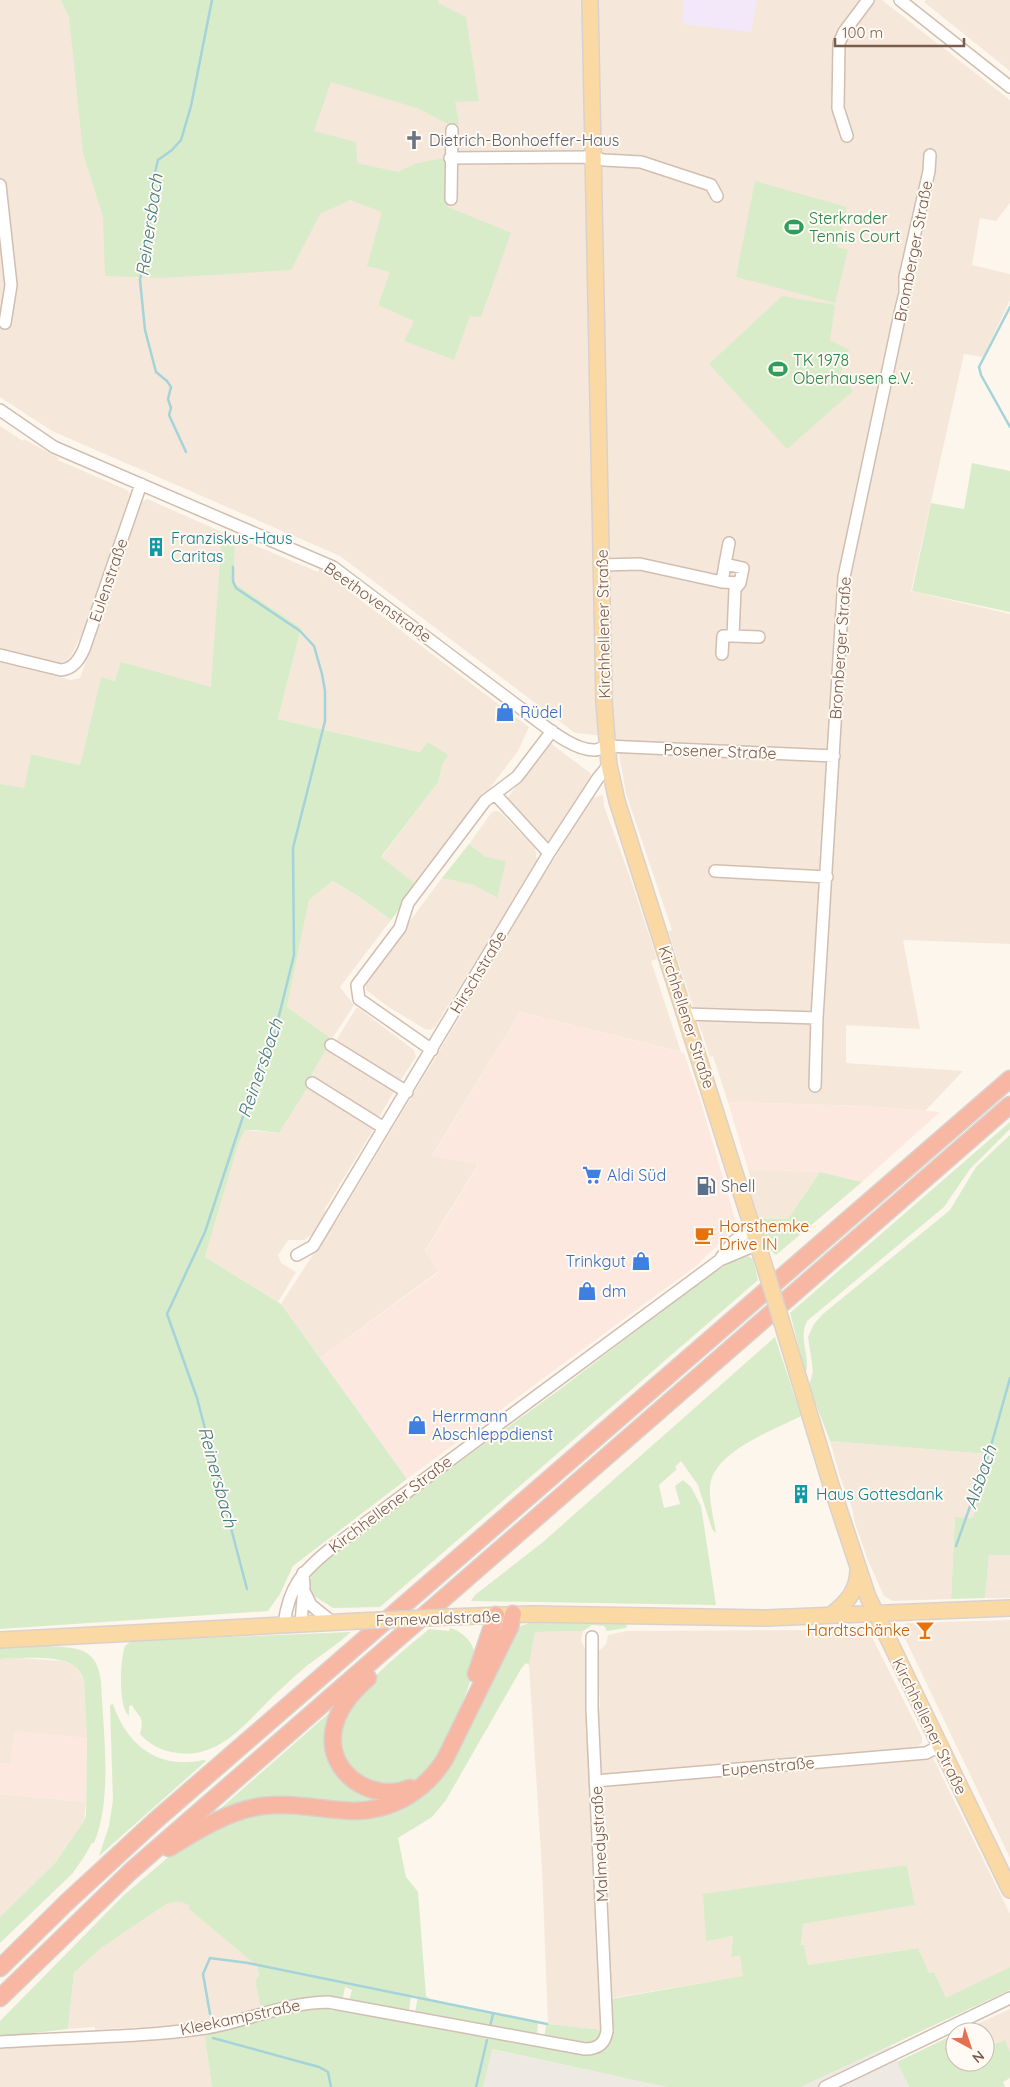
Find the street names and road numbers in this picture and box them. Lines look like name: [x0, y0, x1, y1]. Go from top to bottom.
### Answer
street label: Bromberger Straße: [890, 179, 936, 323]
street label: Eulenstraße: [84, 536, 132, 624]
street label: Kirchhellener Straße: [592, 549, 614, 699]
street label: Beethovenstraße: [320, 558, 436, 646]
street label: Bromberger Straße: [825, 576, 855, 720]
street label: Posener Straße: [663, 739, 777, 763]
street label: Hirschstraße: [445, 927, 511, 1017]
street label: Kirchhellener Straße: [654, 943, 720, 1091]
street label: Kirchhellener Straße: [324, 1451, 456, 1557]
street label: Fernewaldstraße: [375, 1606, 501, 1630]
street label: Kirchhellener Straße: [888, 1654, 972, 1798]
street label: Eupenstraße: [721, 1752, 815, 1780]
street label: Malmedystraße: [586, 1785, 612, 1903]
street label: Kleekampstraße: [178, 1995, 302, 2039]

